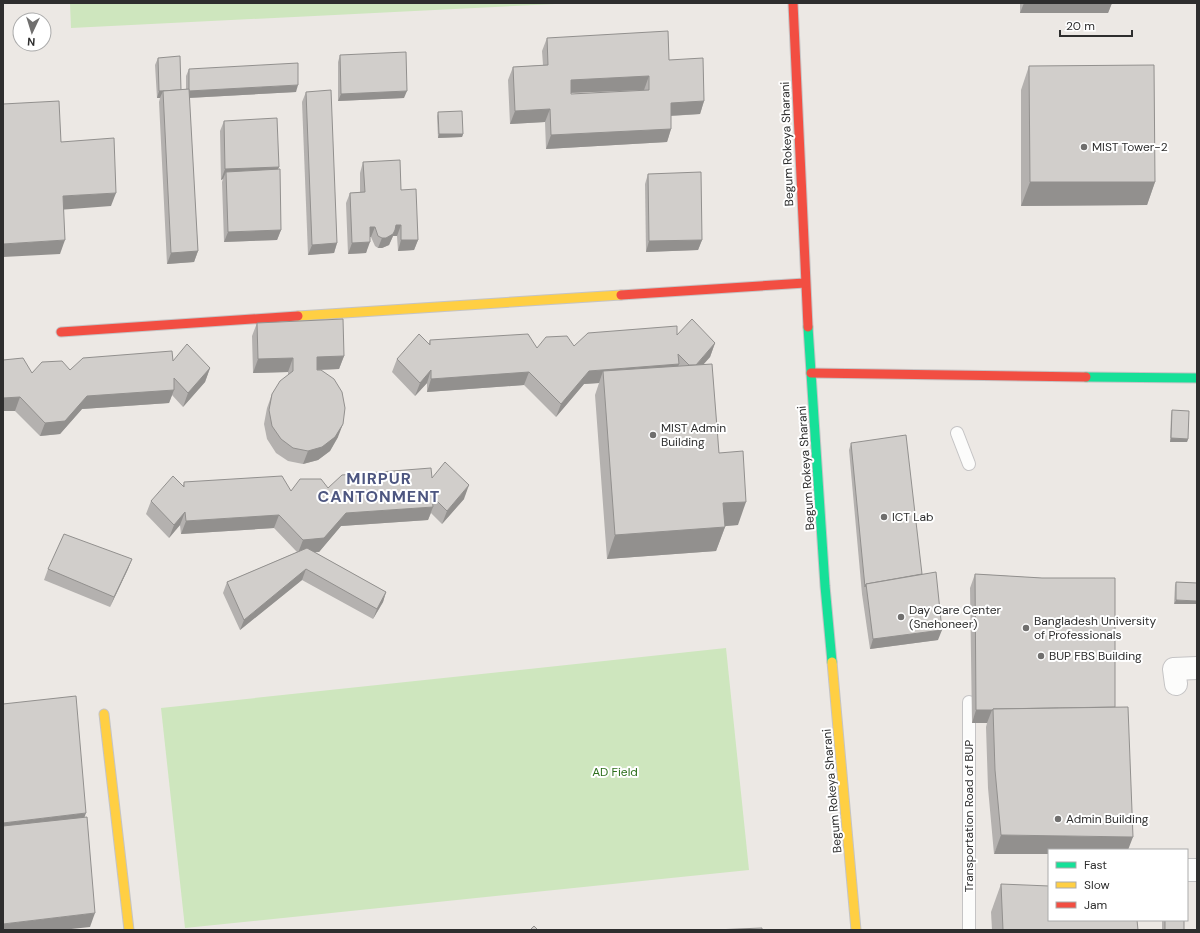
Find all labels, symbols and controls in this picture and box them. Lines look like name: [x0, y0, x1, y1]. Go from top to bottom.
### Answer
north arrow: [12, 12, 52, 52]
scale bar: [1060, 12, 1132, 38]
text: 20 m: [1066, 18, 1095, 34]
text: N: [27, 35, 36, 49]
street label: Begum Rokeya Sharani: [777, 81, 797, 207]
place label: MIST Tower-2: [1092, 139, 1168, 155]
marker: MIST Tower-2: [1079, 142, 1089, 152]
street label: Begum Rokeya Sharani: [794, 405, 818, 531]
place label: MIST Admin Building: [661, 420, 726, 450]
marker: MIST Admin Building: [648, 430, 658, 440]
district label: MIRPUR CANTONMENT: [318, 468, 440, 507]
place label: ICT Lab: [892, 509, 934, 525]
marker: ICT Lab: [879, 512, 889, 522]
place label: Day Care Center (Snehoneer): [909, 602, 1001, 632]
marker: Day Care Center (Snehoneer): [896, 612, 906, 622]
place label: Bangladesh University of Professionals: [1034, 613, 1157, 643]
marker: Bangladesh University of Professionals: [1021, 623, 1031, 633]
place label: BUP FBS Building: [1049, 648, 1142, 664]
marker: BUP FBS Building: [1036, 651, 1046, 661]
street label: Begum Rokeya Sharani: [819, 728, 845, 854]
street label: Transportation Road of BUP: [961, 740, 977, 892]
park label: AD Field: [592, 764, 638, 780]
place label: Admin Building: [1066, 811, 1149, 827]
marker: Admin Building: [1053, 814, 1063, 824]
legend: [1048, 849, 1188, 921]
text: Fast: [1084, 857, 1107, 873]
text: Slow: [1084, 877, 1110, 893]
text: Jam: [1084, 897, 1107, 913]

